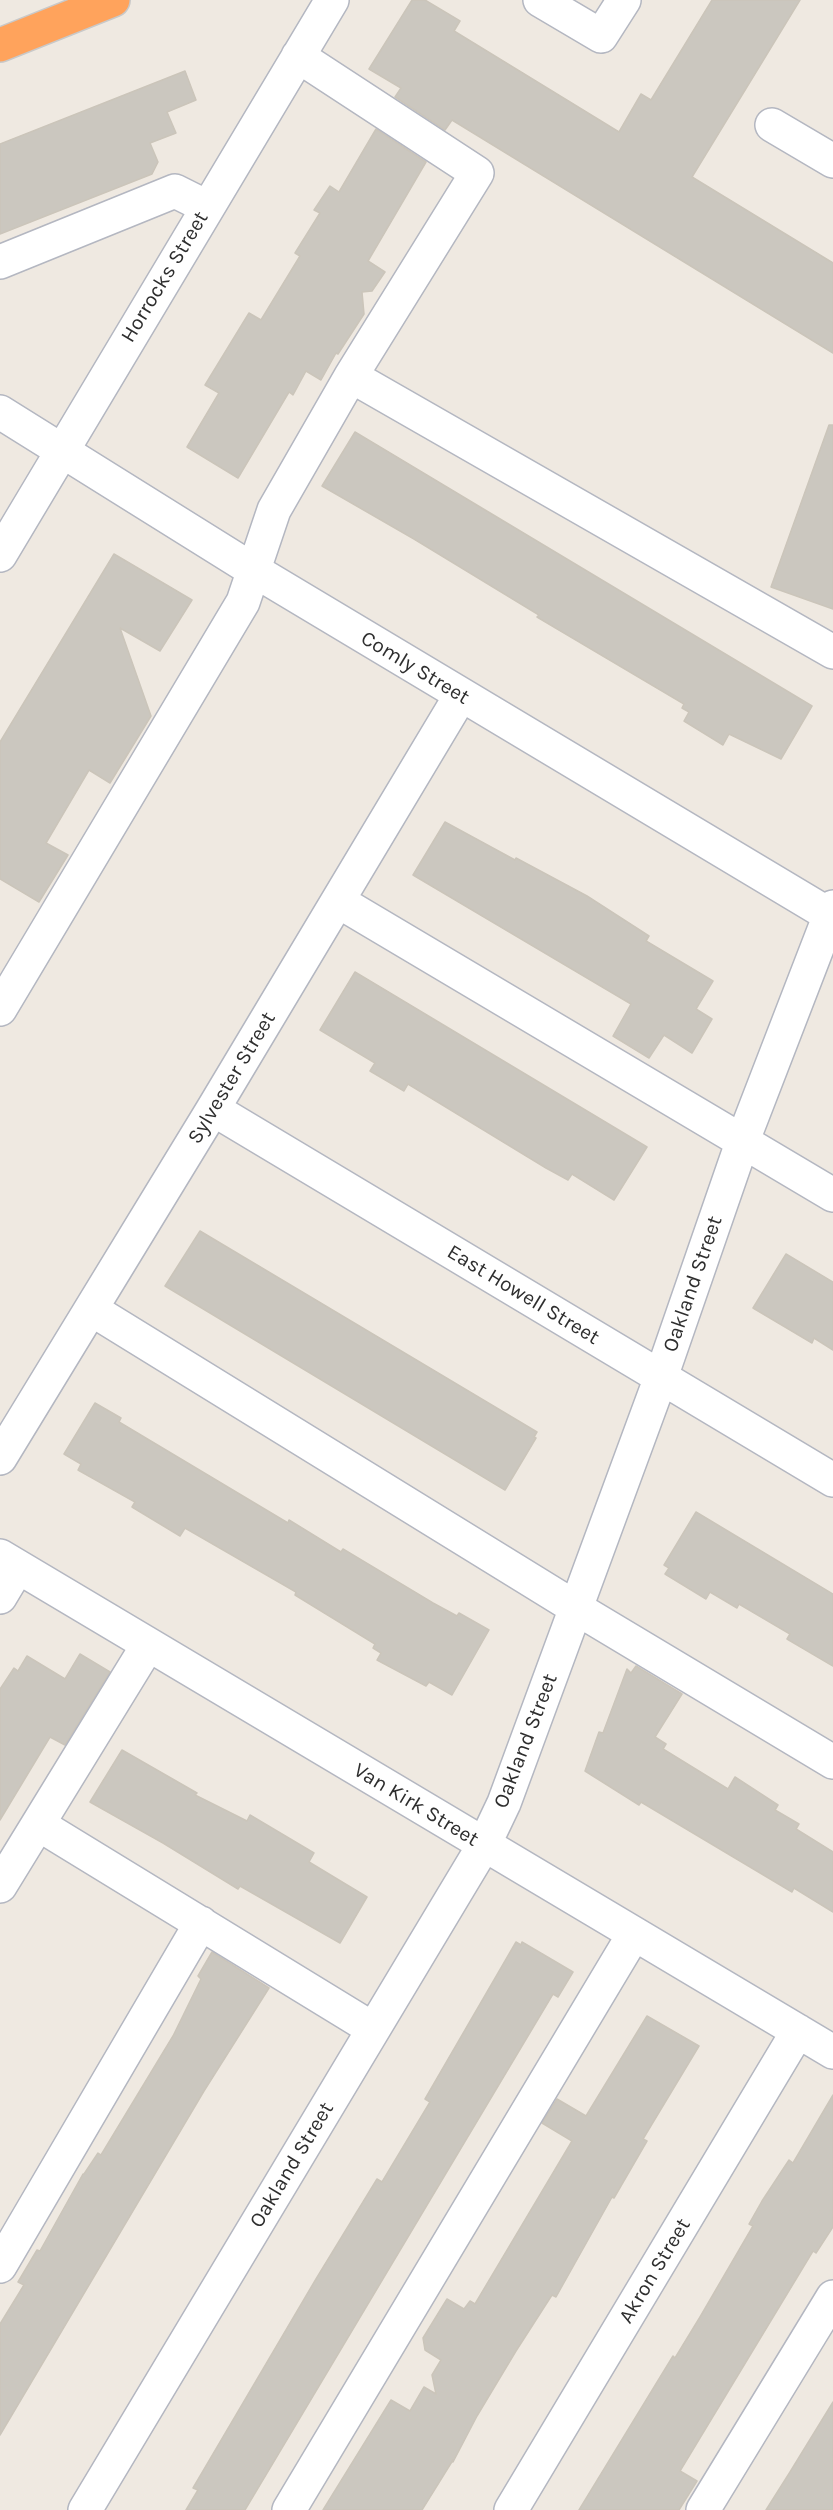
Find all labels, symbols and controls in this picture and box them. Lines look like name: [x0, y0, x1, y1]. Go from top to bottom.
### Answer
street label: Horrocks Street: [116, 207, 214, 347]
street label: Comly Street: [356, 626, 474, 710]
street label: Sylvester Street: [183, 1007, 281, 1149]
street label: Oakland Street: [658, 1213, 728, 1355]
street label: East Howell Street: [442, 1240, 604, 1350]
street label: Oakland Street: [489, 1670, 563, 1812]
street label: Van Kirk Street: [349, 1758, 483, 1852]
street label: Oakland Street: [245, 2098, 339, 2232]
street label: Akron Street: [614, 2214, 696, 2328]

